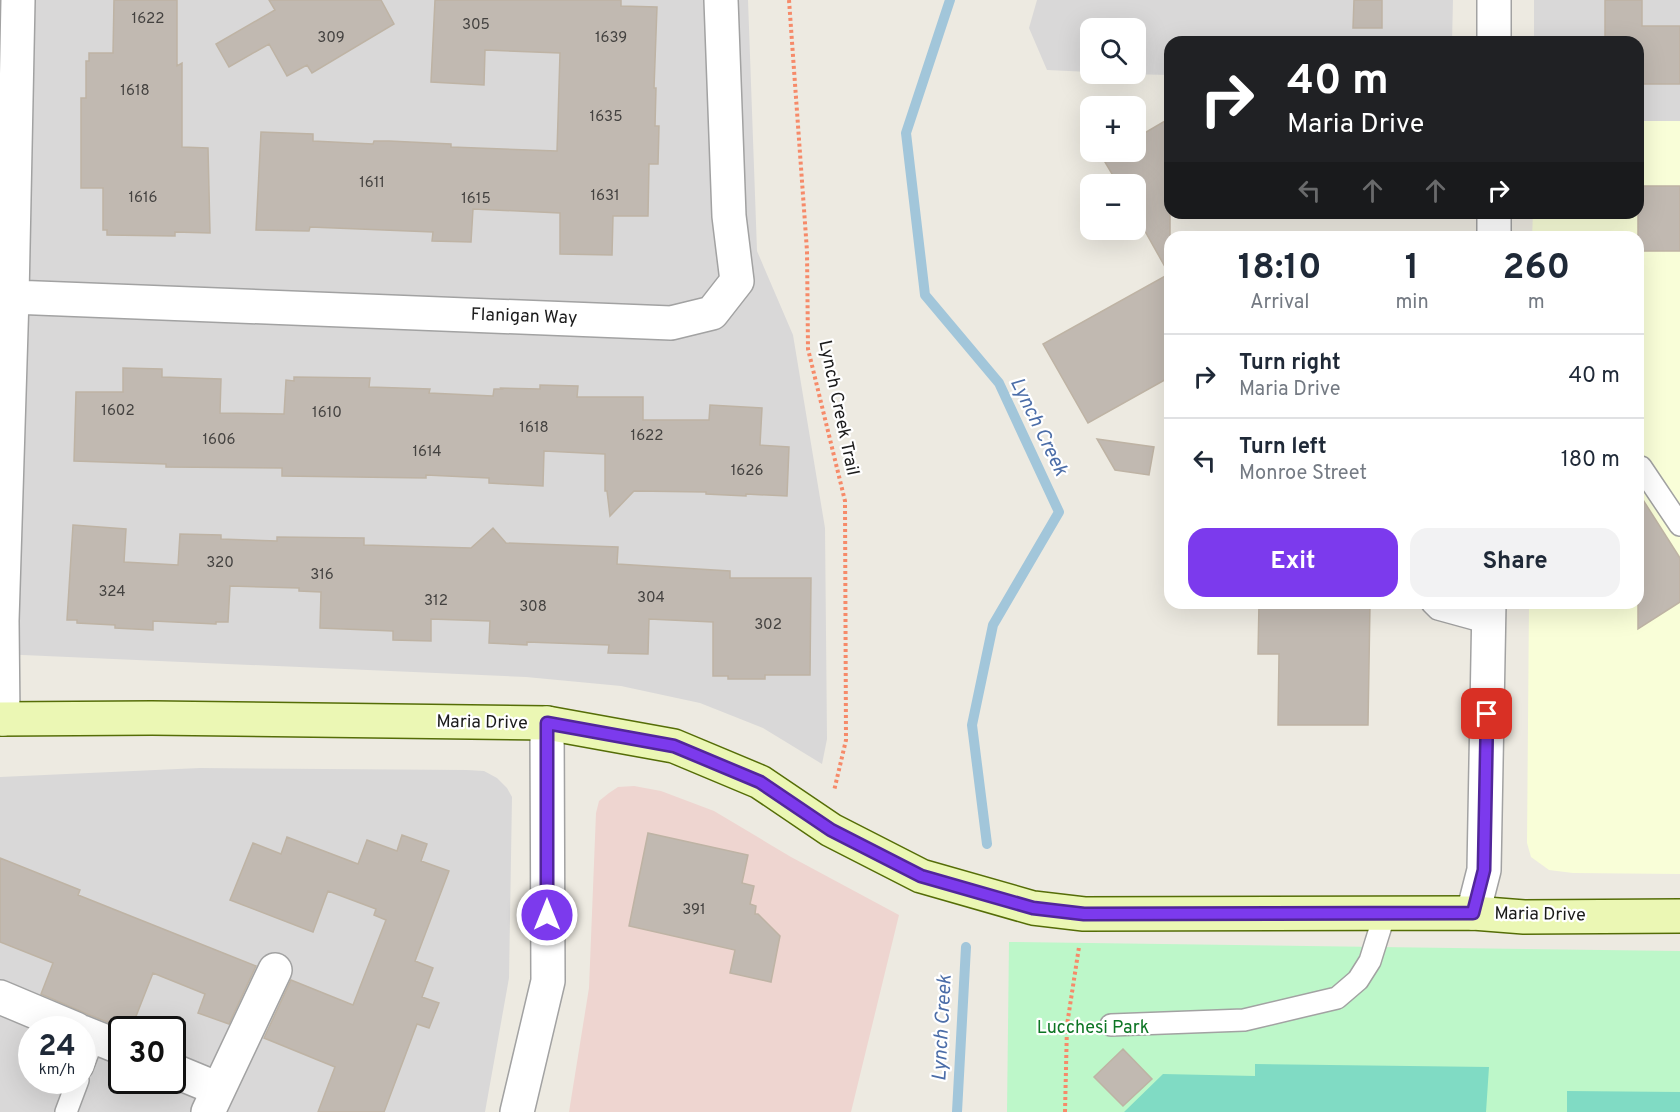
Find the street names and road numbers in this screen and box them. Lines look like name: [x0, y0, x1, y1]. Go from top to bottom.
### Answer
street label: Flanigan Way: [470, 304, 578, 330]
street label: Lynch Creek Trail: [812, 338, 864, 478]
street label: Maria Drive: [436, 711, 528, 735]
street label: Maria Drive: [1494, 903, 1586, 927]

